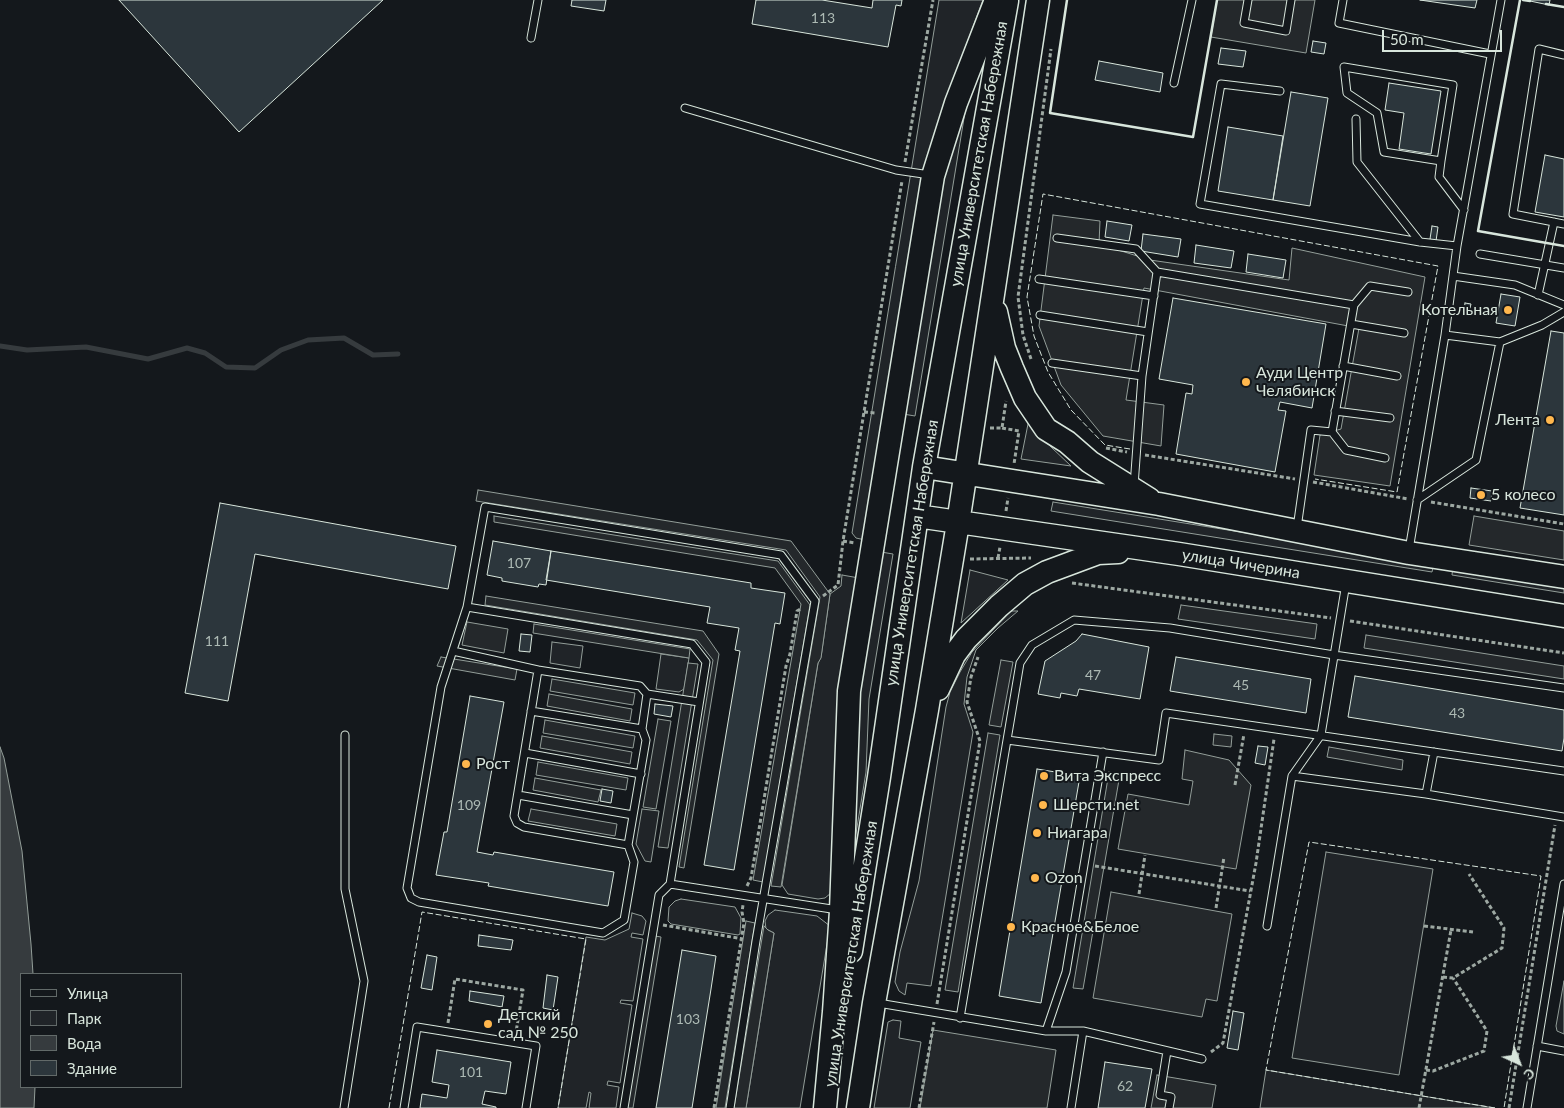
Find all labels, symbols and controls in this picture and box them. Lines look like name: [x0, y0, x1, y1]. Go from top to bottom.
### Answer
house number: 113: [811, 10, 835, 26]
street label: улица Университетская Набережная: [946, 20, 1012, 288]
scale bar: [1384, 20, 1504, 52]
text: 50 m: [1390, 30, 1424, 48]
place label: Котельная: [1421, 300, 1498, 320]
marker: Котельная: [1502, 304, 1514, 316]
place label: Ауди Центр Челябинск: [1256, 363, 1343, 401]
marker: Ауди Центр Челябинск: [1240, 376, 1252, 388]
place label: Лента: [1495, 410, 1540, 430]
marker: Лента: [1544, 414, 1556, 426]
street label: улица Университетская Набережная: [881, 418, 943, 688]
place label: 5 колесо: [1491, 485, 1556, 505]
marker: 5 колесо: [1475, 489, 1487, 501]
street label: улица Чичерина: [1181, 545, 1301, 583]
house number: 107: [507, 555, 531, 571]
house number: 111: [205, 633, 229, 649]
house number: 47: [1085, 667, 1101, 683]
house number: 45: [1233, 677, 1249, 693]
house number: 43: [1449, 705, 1465, 721]
place label: Рост: [476, 754, 510, 774]
marker: Рост: [460, 758, 472, 770]
place label: Вита Экспресс: [1054, 766, 1161, 786]
marker: Вита Экспресс: [1038, 770, 1050, 782]
place label: Шерсти.net: [1053, 795, 1139, 815]
house number: 109: [457, 797, 481, 813]
marker: Шерсти.net: [1037, 799, 1049, 811]
street label: улица Университетская Набережная: [820, 819, 882, 1089]
place label: Ниагара: [1047, 823, 1108, 843]
marker: Ниагара: [1031, 827, 1043, 839]
place label: Ozon: [1045, 868, 1083, 888]
marker: Ozon: [1029, 872, 1041, 884]
place label: Красное&Белое: [1021, 917, 1139, 937]
marker: Красное&Белое: [1005, 921, 1017, 933]
legend: [20, 973, 182, 1088]
text: Улица: [67, 984, 108, 1002]
place label: Детский сад № 250: [498, 1005, 578, 1043]
text: Парк: [67, 1009, 101, 1027]
house number: 103: [676, 1011, 700, 1027]
marker: Детский сад № 250: [482, 1018, 494, 1030]
text: Вода: [67, 1034, 102, 1052]
north arrow: [1494, 1038, 1544, 1088]
text: Здание: [67, 1059, 117, 1077]
house number: 101: [459, 1064, 483, 1080]
text: С: [1520, 1065, 1539, 1084]
house number: 62: [1117, 1078, 1133, 1094]

